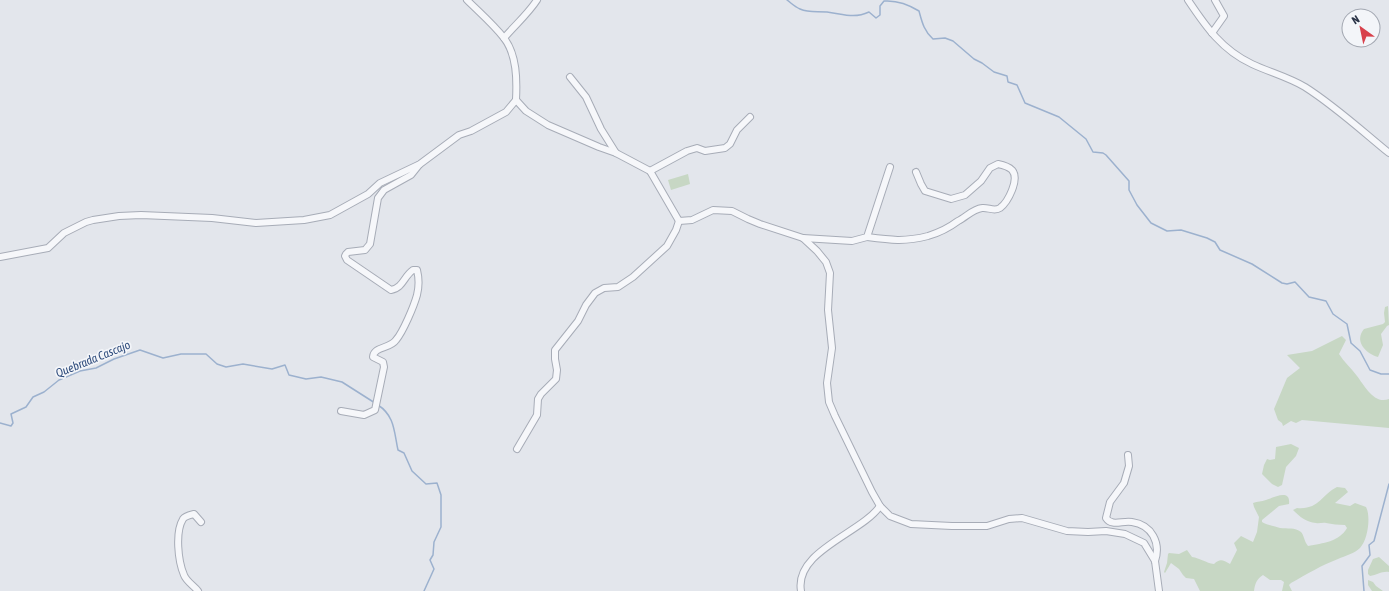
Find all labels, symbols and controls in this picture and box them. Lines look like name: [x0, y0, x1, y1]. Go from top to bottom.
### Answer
north arrow: [1341, 8, 1381, 48]
text: N: [1350, 13, 1362, 26]
water label: Quebrada Cascajo: [54, 338, 133, 380]

